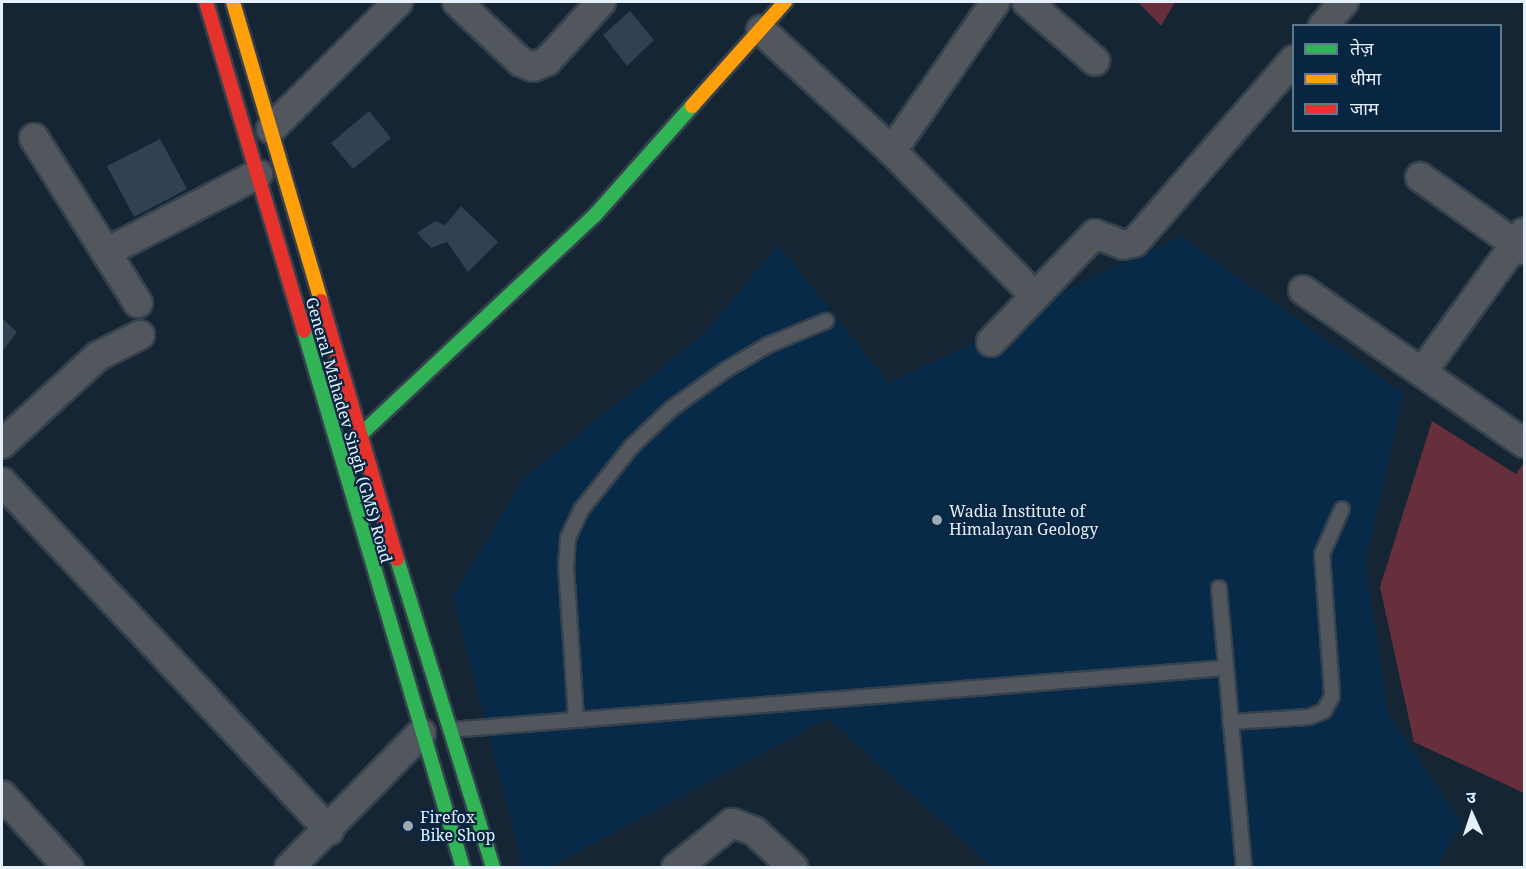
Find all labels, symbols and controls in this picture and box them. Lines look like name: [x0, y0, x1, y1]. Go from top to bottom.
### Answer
legend: [1292, 24, 1502, 132]
text: तेज़: [1350, 36, 1374, 60]
text: धीमा: [1350, 66, 1381, 90]
text: जाम: [1350, 96, 1379, 120]
street label: General Mahadev Singh (GMS) Road: [302, 295, 396, 565]
place label: Wadia Institute of Himalayan Geology: [949, 501, 1098, 539]
marker: Wadia Institute of Himalayan Geology: [930, 513, 944, 527]
north arrow: [1442, 785, 1502, 845]
text: उ: [1466, 786, 1476, 808]
place label: Firefox Bike Shop: [420, 807, 495, 845]
marker: Firefox Bike Shop: [401, 819, 415, 833]

